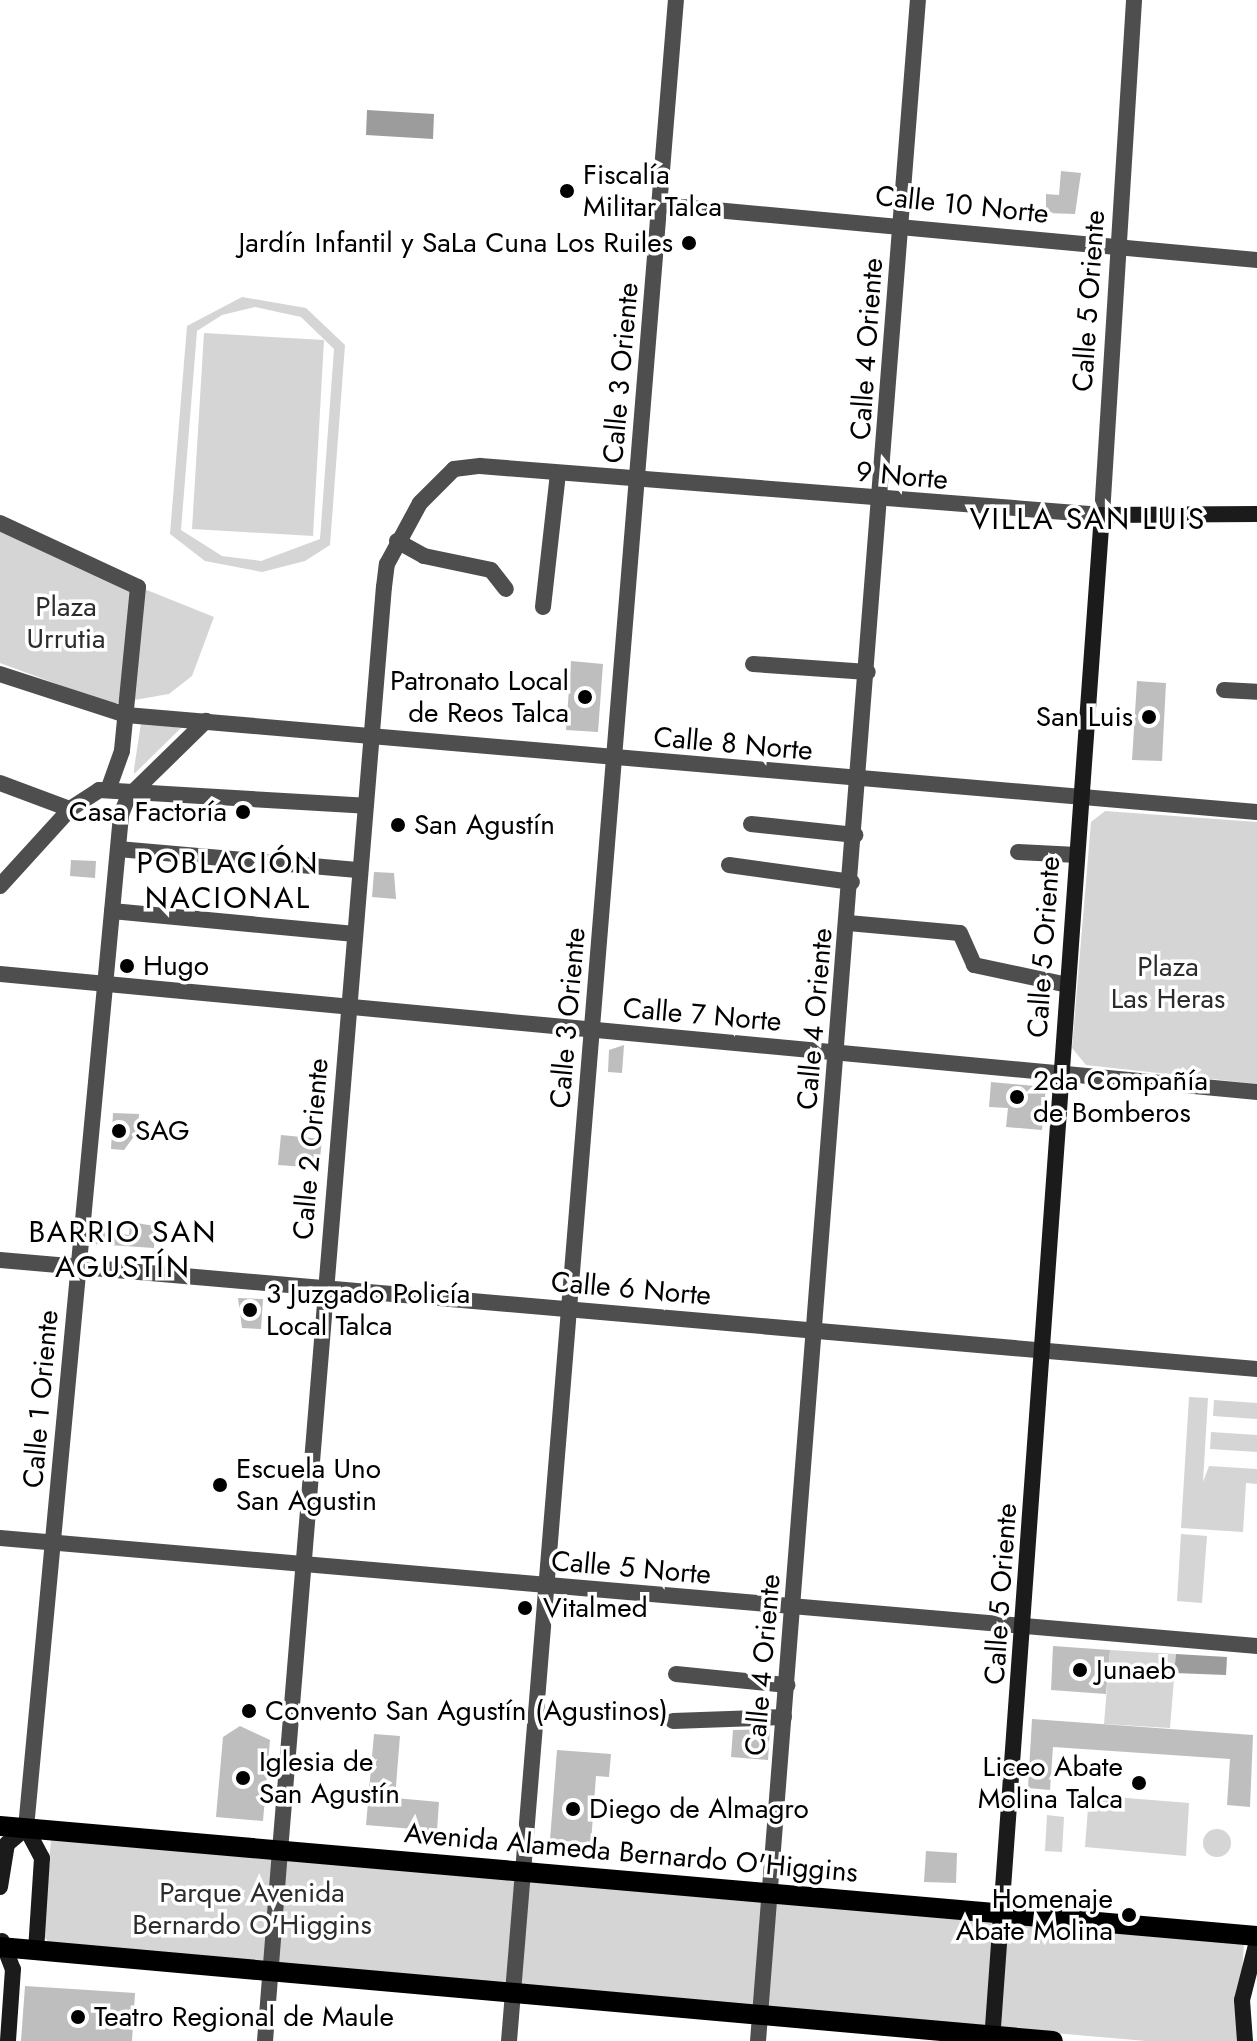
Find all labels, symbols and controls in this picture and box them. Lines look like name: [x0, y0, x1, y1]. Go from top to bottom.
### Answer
place label: Fiscalía Militar Talca: [583, 158, 722, 224]
street label: Calle 10 Norte: [874, 179, 1050, 231]
marker: Fiscalía Militar Talca: [558, 182, 576, 200]
street label: Calle 5 Oriente: [1066, 209, 1112, 393]
place label: Jardín Infantil y SaLa Cuna Los Ruiles: [238, 226, 673, 260]
marker: Jardín Infantil y SaLa Cuna Los Ruiles: [680, 234, 698, 252]
street label: Calle 4 Oriente: [844, 257, 890, 441]
street label: Calle 3 Oriente: [596, 281, 646, 465]
street label: 9 Norte: [855, 455, 949, 497]
district label: VILLA SAN LUIS: [970, 501, 1206, 537]
park label: Plaza Urrutia: [27, 590, 105, 656]
place label: Patronato Local de Reos Talca: [390, 664, 569, 730]
marker: Patronato Local de Reos Talca: [576, 688, 594, 706]
place label: San Luis: [1036, 700, 1133, 734]
marker: San Luis: [1140, 708, 1158, 726]
street label: Calle 8 Norte: [652, 720, 814, 768]
place label: Casa Factoría: [69, 795, 227, 829]
marker: Casa Factoría: [234, 803, 252, 821]
place label: San Agustín: [414, 808, 555, 842]
marker: San Agustín: [389, 816, 407, 834]
district label: POBLACIÓN NACIONAL: [136, 845, 320, 916]
street label: Calle 5 Oriente: [1021, 855, 1067, 1039]
street label: Calle 3 Oriente: [543, 926, 593, 1110]
street label: Calle 4 Oriente: [790, 927, 840, 1111]
place label: Hugo: [143, 949, 209, 983]
park label: Plaza Las Heras: [1111, 950, 1225, 1016]
marker: Hugo: [118, 957, 136, 975]
street label: Calle 7 Norte: [621, 991, 783, 1039]
street label: Calle 2 Oriente: [286, 1057, 336, 1241]
place label: 2da Compañía de Bomberos: [1033, 1064, 1208, 1130]
marker: 2da Compañía de Bomberos: [1008, 1088, 1026, 1106]
place label: SAG: [135, 1114, 190, 1148]
marker: SAG: [110, 1122, 128, 1140]
district label: BARRIO SAN AGUSTÍN: [28, 1214, 218, 1284]
street label: Calle 6 Norte: [550, 1265, 712, 1313]
place label: 3 Juzgado Policía Local Talca: [266, 1277, 470, 1343]
marker: 3 Juzgado Policía Local Talca: [241, 1301, 259, 1319]
street label: Calle 1 Oriente: [16, 1309, 66, 1489]
place label: Escuela Uno San Agustin: [236, 1452, 381, 1518]
marker: Escuela Uno San Agustin: [211, 1476, 229, 1494]
street label: Calle 5 Oriente: [978, 1502, 1024, 1686]
street label: Calle 5 Norte: [550, 1544, 712, 1592]
street label: Calle 4 Oriente: [738, 1573, 788, 1757]
place label: Vitalmed: [543, 1591, 648, 1625]
marker: Vitalmed: [514, 1597, 536, 1619]
place label: Junaeb: [1096, 1653, 1176, 1687]
marker: Junaeb: [1071, 1661, 1089, 1679]
place label: Convento San Agustín (Agustinos): [265, 1694, 668, 1728]
marker: Convento San Agustín (Agustinos): [240, 1702, 258, 1720]
place label: Iglesia de San Agustín: [259, 1745, 400, 1811]
place label: Liceo Abate Molina Talca: [978, 1750, 1123, 1816]
marker: Iglesia de San Agustín: [234, 1769, 252, 1787]
marker: Liceo Abate Molina Talca: [1130, 1774, 1148, 1792]
place label: Diego de Almagro: [589, 1792, 809, 1826]
marker: Diego de Almagro: [564, 1800, 582, 1818]
street label: Avenida Alameda Bernardo O'Higgins: [403, 1816, 859, 1890]
park label: Parque Avenida Bernardo O'Higgins: [132, 1876, 372, 1942]
place label: Homenaje Abate Molina: [956, 1882, 1113, 1948]
marker: Homenaje Abate Molina: [1120, 1906, 1138, 1924]
place label: Teatro Regional de Maule: [94, 2000, 394, 2034]
marker: Teatro Regional de Maule: [69, 2008, 87, 2026]

